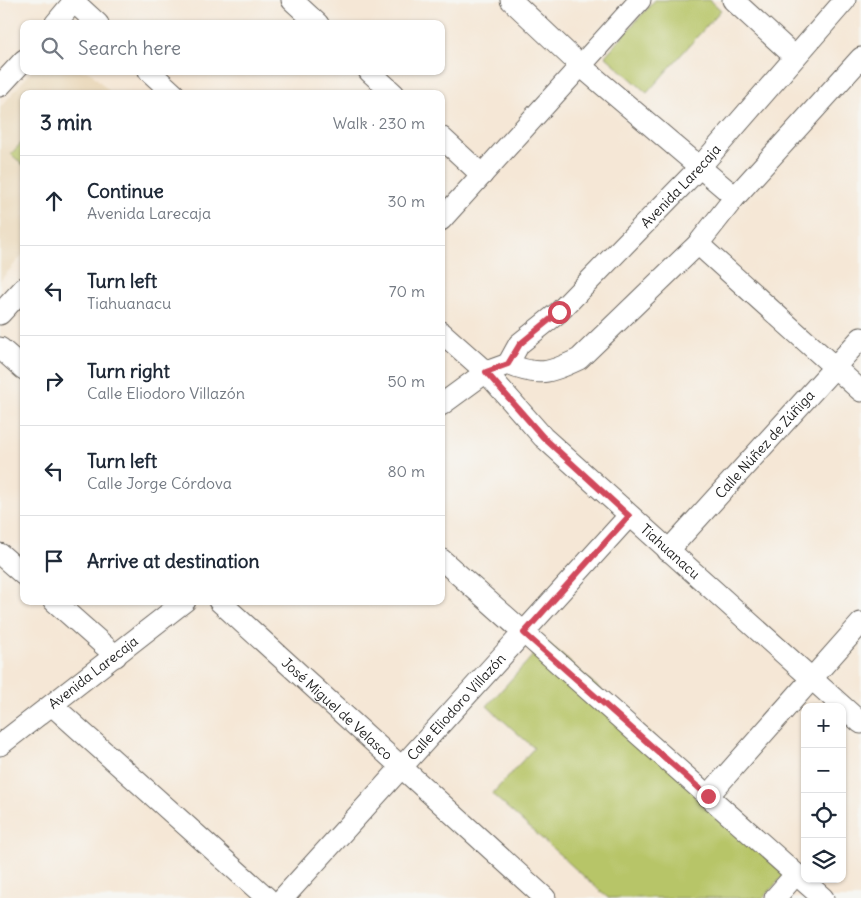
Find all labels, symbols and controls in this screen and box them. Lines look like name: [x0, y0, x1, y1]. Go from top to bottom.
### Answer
search box: [20, 20, 445, 75]
icon: search: [38, 34, 66, 62]
text: Search here: [78, 36, 181, 60]
text: 3 min: [40, 109, 92, 136]
text: Walk · 230 m: [333, 113, 425, 133]
street label: Avenida Larecaja: [637, 141, 724, 232]
text: Continue: [87, 179, 164, 203]
icon: ahead: [40, 187, 68, 215]
text: 30 m: [388, 191, 425, 211]
text: Avenida Larecaja: [87, 203, 211, 223]
text: Turn left: [87, 269, 157, 293]
icon: left: [40, 277, 68, 305]
text: 70 m: [389, 281, 425, 301]
text: Tiahuanacu: [87, 293, 171, 313]
route start: [548, 301, 571, 324]
text: Turn right: [87, 359, 170, 383]
icon: right: [40, 367, 68, 395]
text: 50 m: [387, 371, 425, 391]
text: Calle Eliodoro Villazón: [87, 383, 245, 403]
street label: Calle Núñez de Zúñiga: [711, 386, 818, 502]
text: Turn left: [87, 449, 157, 473]
icon: left: [40, 457, 68, 485]
text: 80 m: [387, 461, 425, 481]
text: Calle Jorge Córdova: [87, 473, 232, 493]
street label: Tiahuanacu: [637, 520, 704, 583]
icon: arrive: [40, 547, 68, 575]
text: Arrive at destination: [87, 549, 260, 573]
street label: Avenida Larecaja: [45, 632, 141, 713]
street label: Calle Eliodoro Villazón: [403, 649, 509, 764]
street label: José Miguel de Velasco: [278, 654, 397, 764]
map controls: [801, 703, 846, 883]
button: +: [801, 703, 846, 748]
button: −: [801, 748, 846, 793]
route end: [697, 785, 720, 808]
button: locate: [801, 793, 846, 838]
button: layers: [801, 838, 846, 883]

